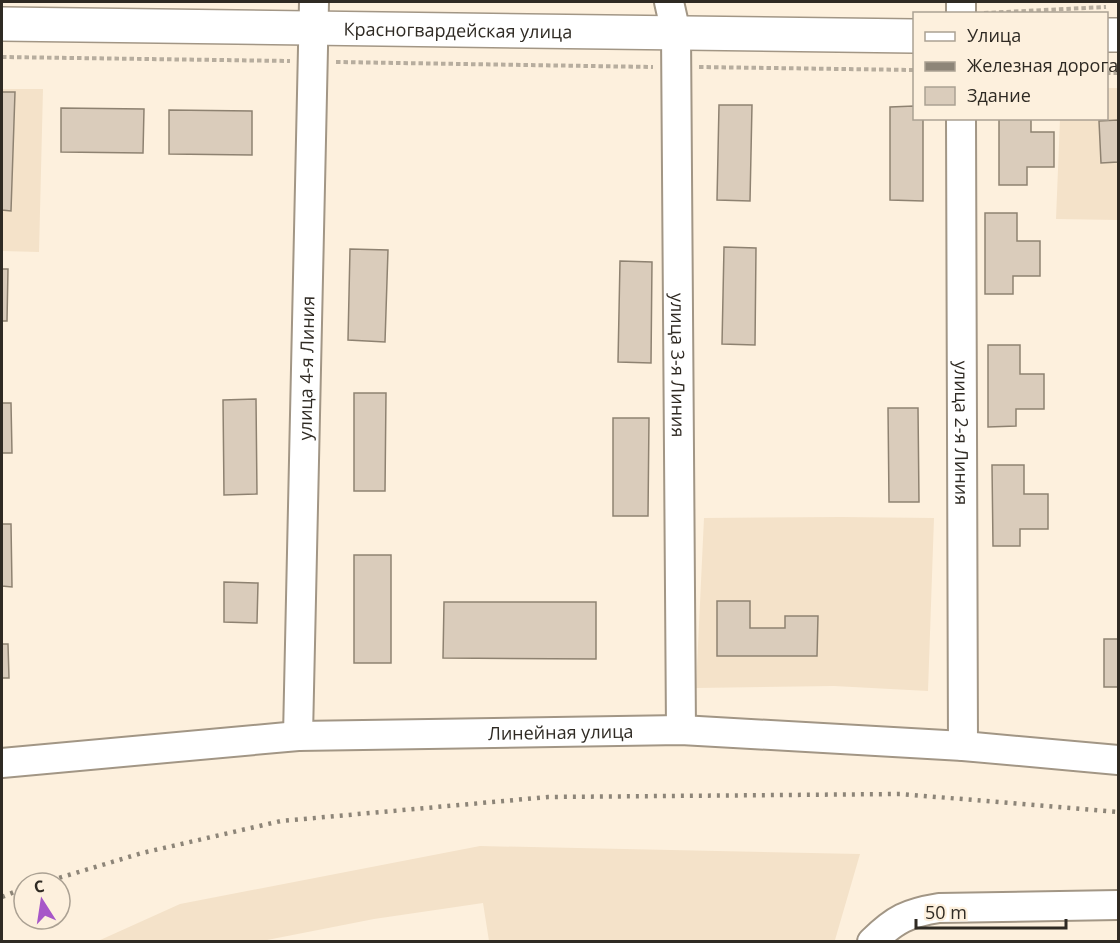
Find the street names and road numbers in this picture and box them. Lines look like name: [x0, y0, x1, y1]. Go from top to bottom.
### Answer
street label: Красногвардейская улица: [344, 16, 572, 44]
street label: улица 3-я Линия: [666, 293, 691, 438]
street label: улица 4-я Линия: [292, 296, 320, 441]
street label: улица 2-я Линия: [950, 361, 974, 505]
street label: Линейная улица: [488, 719, 634, 745]

